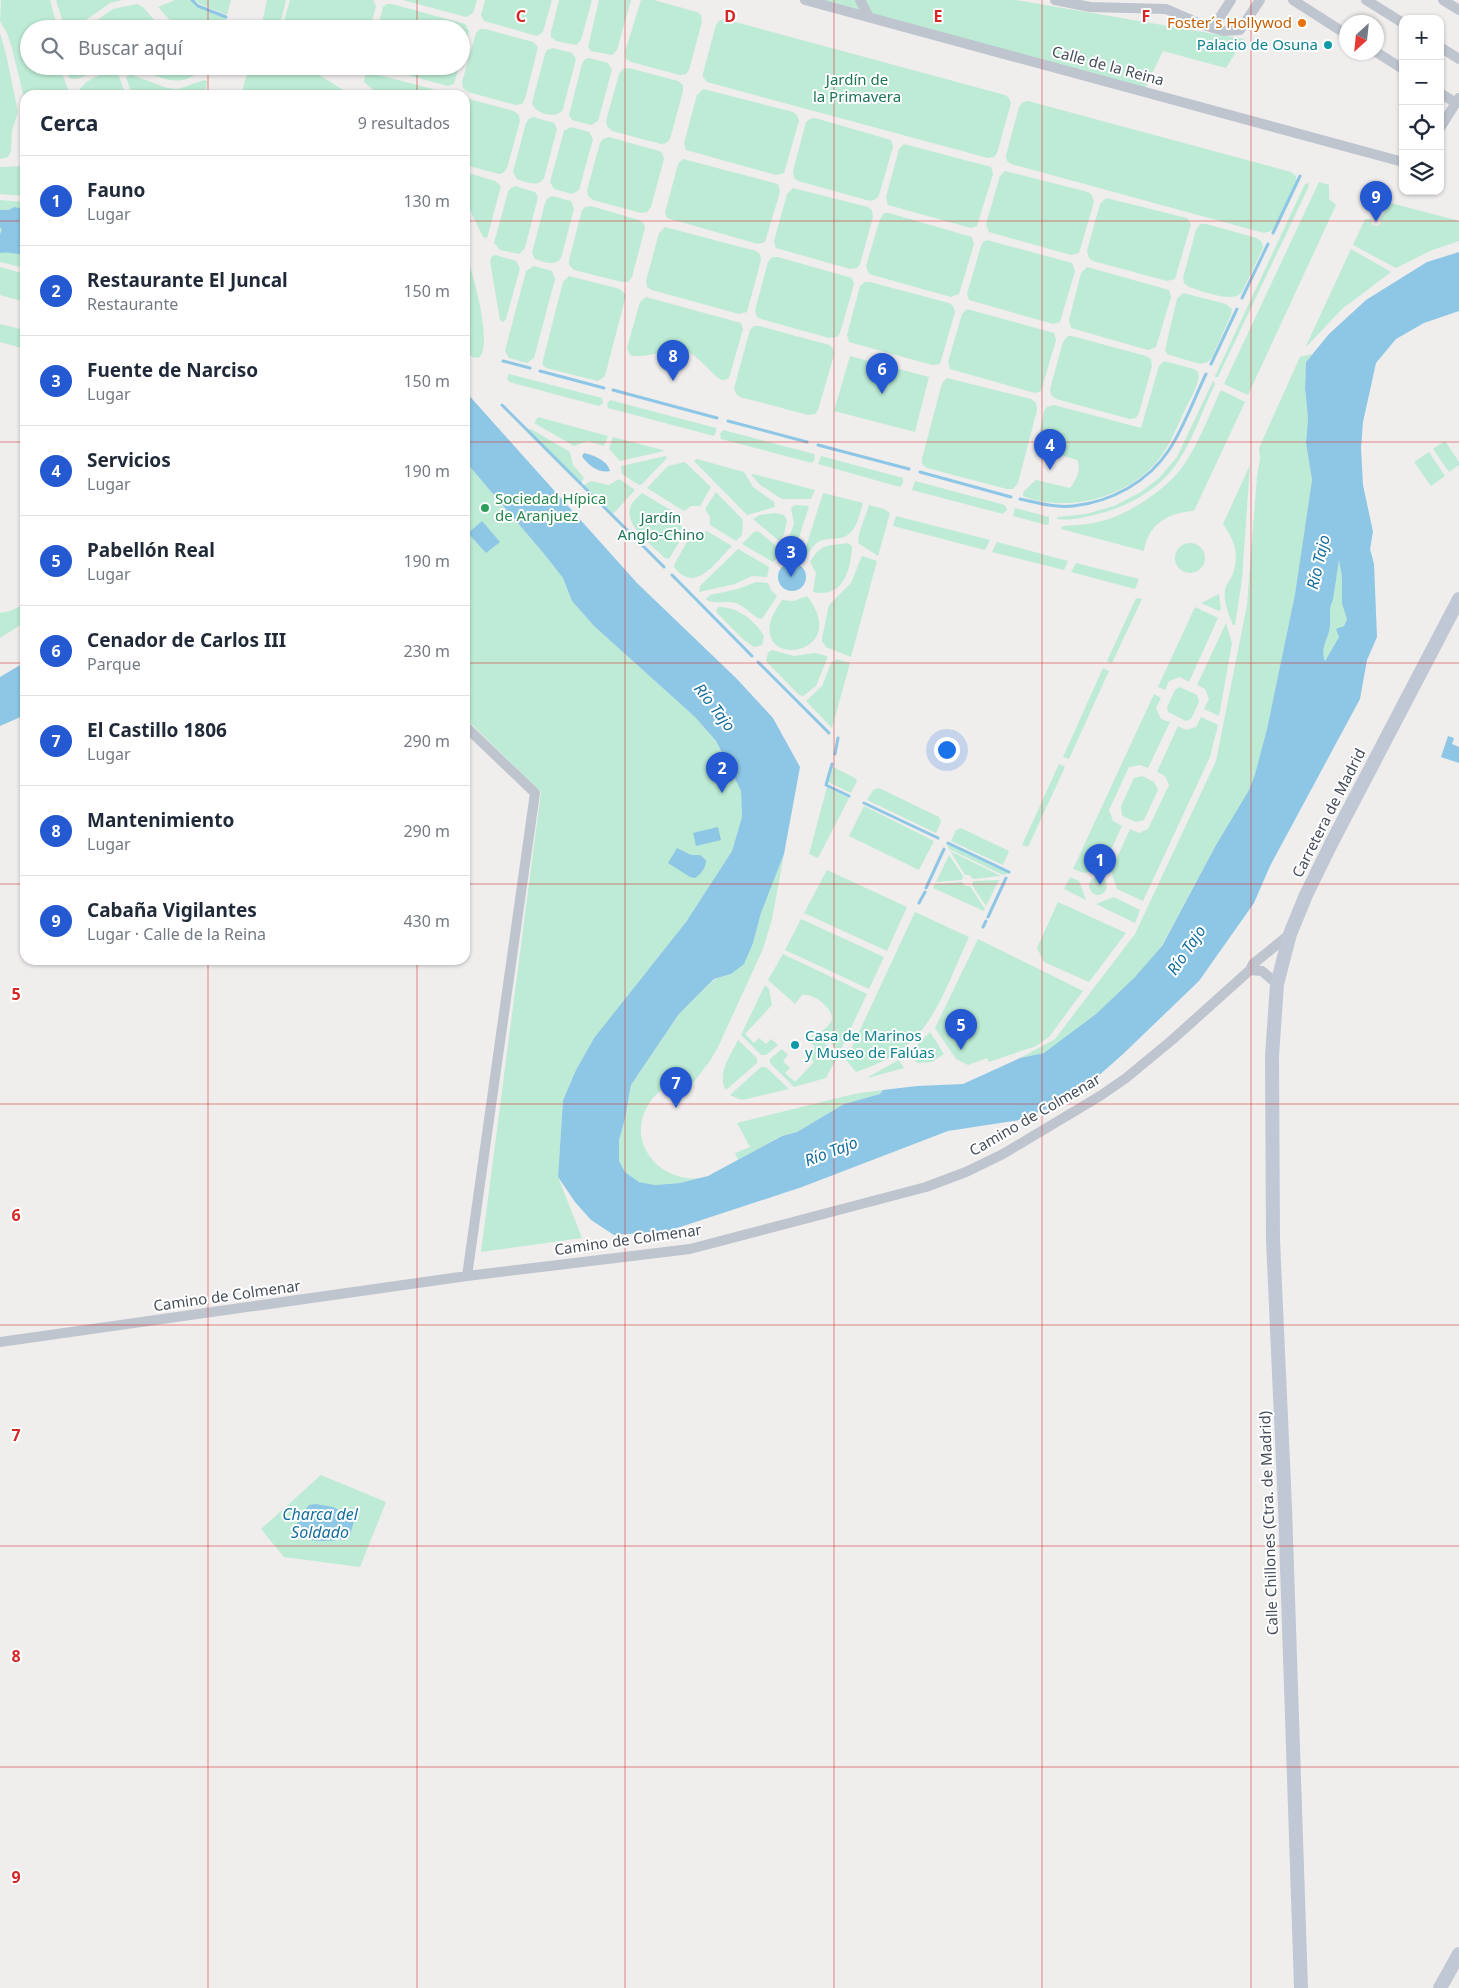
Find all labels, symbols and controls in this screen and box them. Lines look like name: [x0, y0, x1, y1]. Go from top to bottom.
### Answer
text: C: [516, 5, 526, 27]
text: D: [724, 5, 736, 27]
text: E: [934, 5, 943, 27]
text: F: [1142, 5, 1150, 27]
place label: Foster´s Hollywod: [1167, 12, 1292, 32]
north arrow: [1339, 15, 1384, 60]
map controls: [1399, 15, 1444, 195]
button: +: [1399, 15, 1444, 60]
marker: Foster´s Hollywod: [1296, 17, 1308, 29]
search box: [20, 20, 470, 75]
icon: search: [38, 34, 66, 62]
place label: Palacio de Osuna: [1197, 34, 1318, 54]
text: Buscar aquí: [78, 35, 183, 61]
marker: Palacio de Osuna: [1322, 39, 1334, 51]
street label: Calle de la Reina: [1050, 40, 1166, 90]
button: −: [1399, 60, 1444, 105]
park label: Jardín de la Primavera: [813, 69, 901, 106]
button: locate: [1399, 105, 1444, 150]
text: Cerca: [40, 109, 98, 137]
text: 9 resultados: [358, 112, 450, 134]
button: layers: [1399, 150, 1444, 195]
text: Fauno: [87, 177, 145, 203]
pin: 9: [1360, 181, 1392, 222]
text: 1: [51, 190, 61, 212]
text: 130 m: [403, 190, 450, 212]
text: Lugar: [87, 203, 131, 225]
text: Restaurante El Juncal: [87, 267, 288, 293]
text: 2: [51, 280, 61, 302]
text: 150 m: [403, 280, 450, 302]
text: Restaurante: [87, 293, 178, 315]
pin: 8: [657, 340, 689, 381]
pin: 6: [866, 353, 898, 394]
text: Fuente de Narciso: [87, 357, 258, 383]
text: 3: [51, 370, 61, 392]
text: 150 m: [403, 370, 450, 392]
text: Lugar: [87, 383, 131, 405]
pin: 4: [1034, 429, 1066, 470]
text: Servicios: [87, 447, 171, 473]
text: 4: [51, 460, 61, 482]
text: 190 m: [403, 460, 450, 482]
text: Lugar: [87, 473, 131, 495]
place label: Sociedad Hípica de Aranjuez: [495, 488, 606, 525]
marker: Sociedad Hípica de Aranjuez: [479, 502, 491, 514]
park label: Jardín Anglo-Chino: [618, 507, 704, 544]
water label: Río Tajo: [1301, 533, 1335, 591]
pin: 3: [775, 536, 807, 577]
text: Pabellón Real: [87, 537, 215, 563]
text: 5: [51, 550, 61, 572]
text: 190 m: [403, 550, 450, 572]
text: Lugar: [87, 563, 131, 585]
text: Cenador de Carlos III: [87, 627, 286, 653]
text: 6: [51, 640, 61, 662]
text: 230 m: [403, 640, 450, 662]
text: Parque: [87, 653, 141, 675]
water label: Río Tajo: [689, 678, 741, 736]
text: El Castillo 1806: [87, 717, 227, 743]
text: 7: [51, 730, 61, 752]
text: 290 m: [403, 730, 450, 752]
your location: [934, 737, 960, 763]
text: Lugar: [87, 743, 131, 765]
street label: Carretera de Madrid: [1287, 744, 1369, 881]
pin: 2: [706, 752, 738, 793]
text: Mantenimiento: [87, 807, 234, 833]
text: 8: [51, 820, 61, 842]
text: 290 m: [403, 820, 450, 842]
text: Lugar: [87, 833, 131, 855]
pin: 1: [1084, 844, 1116, 885]
text: Cabaña Vigilantes: [87, 897, 257, 923]
text: 9: [51, 910, 61, 932]
text: 430 m: [403, 910, 450, 932]
water label: Río Tajo: [1161, 921, 1211, 979]
text: Lugar · Calle de la Reina: [87, 923, 266, 945]
text: 5: [11, 983, 21, 1005]
pin: 5: [945, 1009, 977, 1050]
place label: Casa de Marinos y Museo de Falúas: [805, 1025, 935, 1062]
marker: Casa de Marinos y Museo de Falúas: [789, 1039, 801, 1051]
pin: 7: [660, 1067, 692, 1108]
street label: Camino de Colmenar: [965, 1068, 1104, 1160]
water label: Río Tajo: [801, 1131, 861, 1171]
text: 6: [11, 1204, 21, 1226]
street label: Camino de Colmenar: [553, 1219, 703, 1259]
street label: Camino de Colmenar: [152, 1275, 302, 1315]
street label: Calle Chillones (Ctra. de Madrid): [1254, 1411, 1282, 1636]
text: 7: [11, 1424, 21, 1446]
water label: Charca del Soldado: [282, 1503, 359, 1543]
text: 8: [11, 1645, 21, 1667]
text: 9: [11, 1866, 21, 1888]

